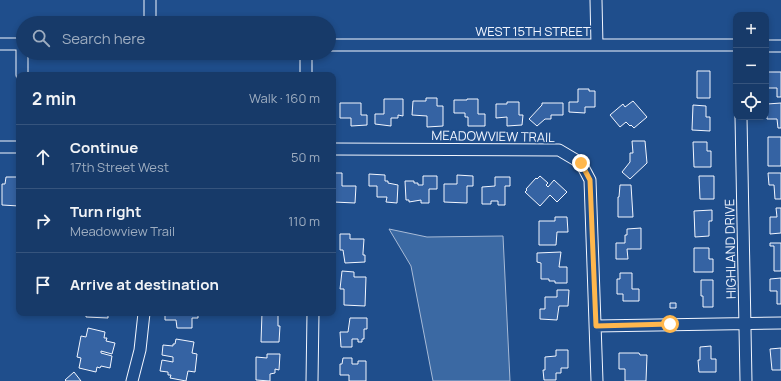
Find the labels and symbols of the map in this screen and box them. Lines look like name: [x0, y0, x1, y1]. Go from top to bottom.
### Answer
street label: WEST 15TH STREET: [475, 22, 591, 40]
street label: MEADOWVIEW TRAIL: [431, 126, 555, 146]
route end: [572, 154, 590, 172]
street label: HIGHLAND DRIVE: [720, 199, 740, 299]
route start: [661, 315, 679, 333]

